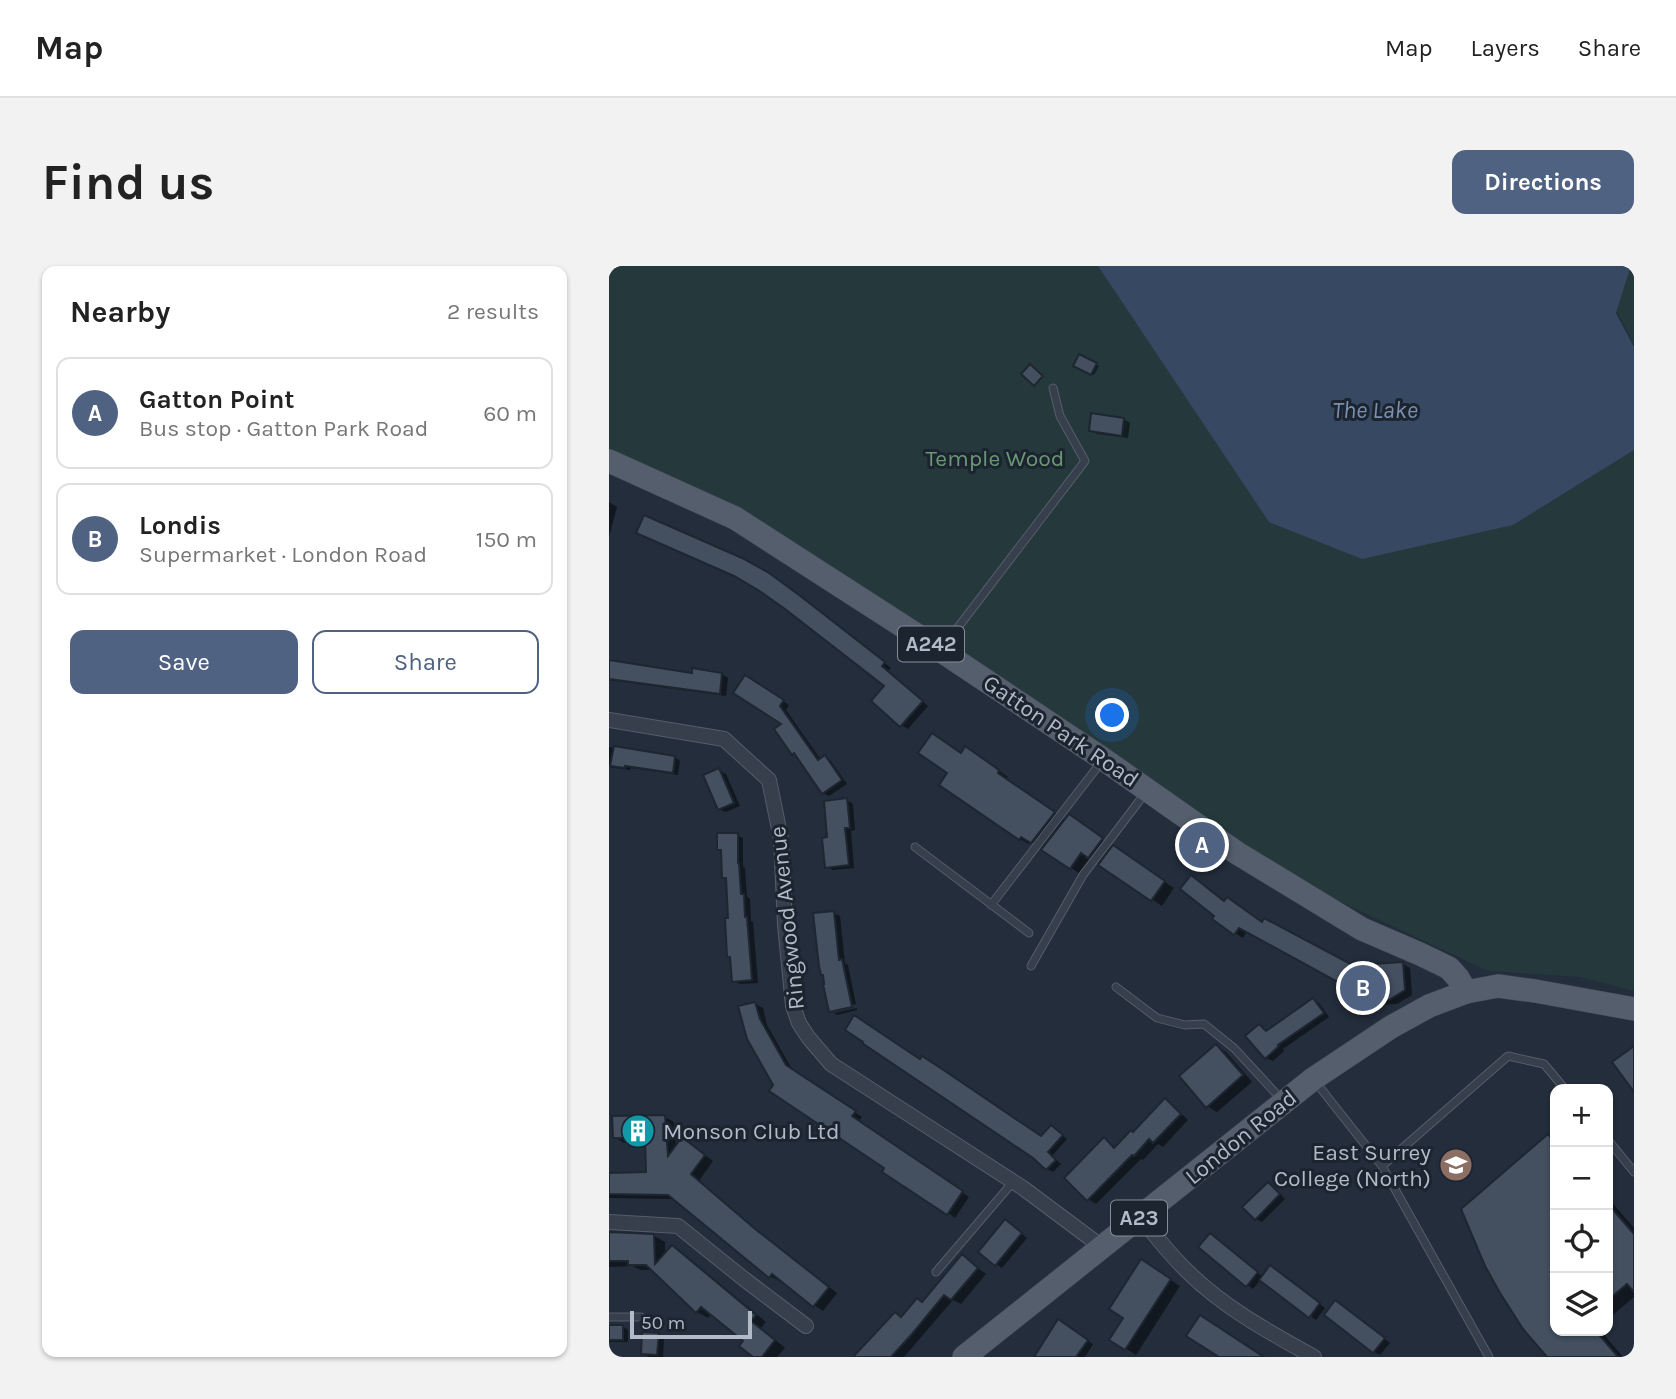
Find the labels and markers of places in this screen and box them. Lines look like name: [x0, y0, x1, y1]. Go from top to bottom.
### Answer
pin: A: [1179, 819, 1225, 871]
pin: B: [1340, 962, 1386, 1014]
building icon: Monson Club Ltd: [619, 1112, 657, 1150]
place label: Monson Club Ltd: [663, 1118, 840, 1145]
place label: East Surrey College (North): [1274, 1139, 1431, 1192]
school or university icon: East Surrey College (North): [1437, 1146, 1475, 1184]

